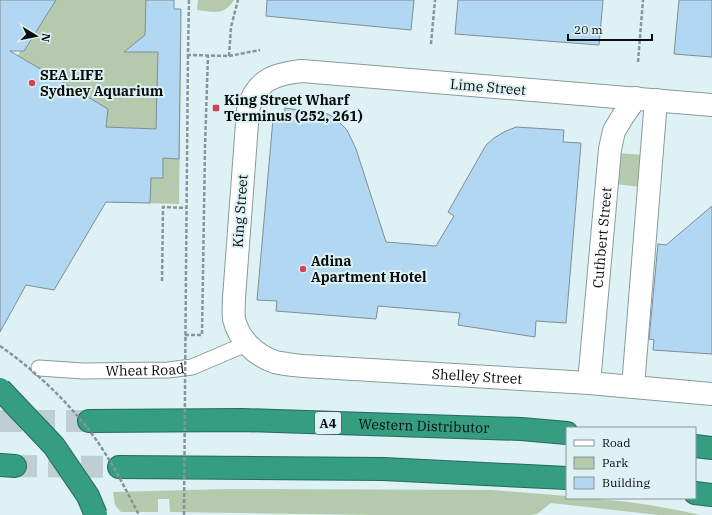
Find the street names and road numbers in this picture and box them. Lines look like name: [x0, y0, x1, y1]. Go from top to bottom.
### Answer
street label: Lime Street: [449, 75, 527, 99]
street label: King Street: [228, 174, 252, 248]
street label: Cuthbert Street: [589, 186, 616, 289]
street label: Wheat Road: [105, 359, 186, 380]
street label: Shelley Street: [431, 365, 523, 388]
road number: A4: [315, 412, 341, 434]
street label: Western Distributor: [358, 415, 490, 437]

